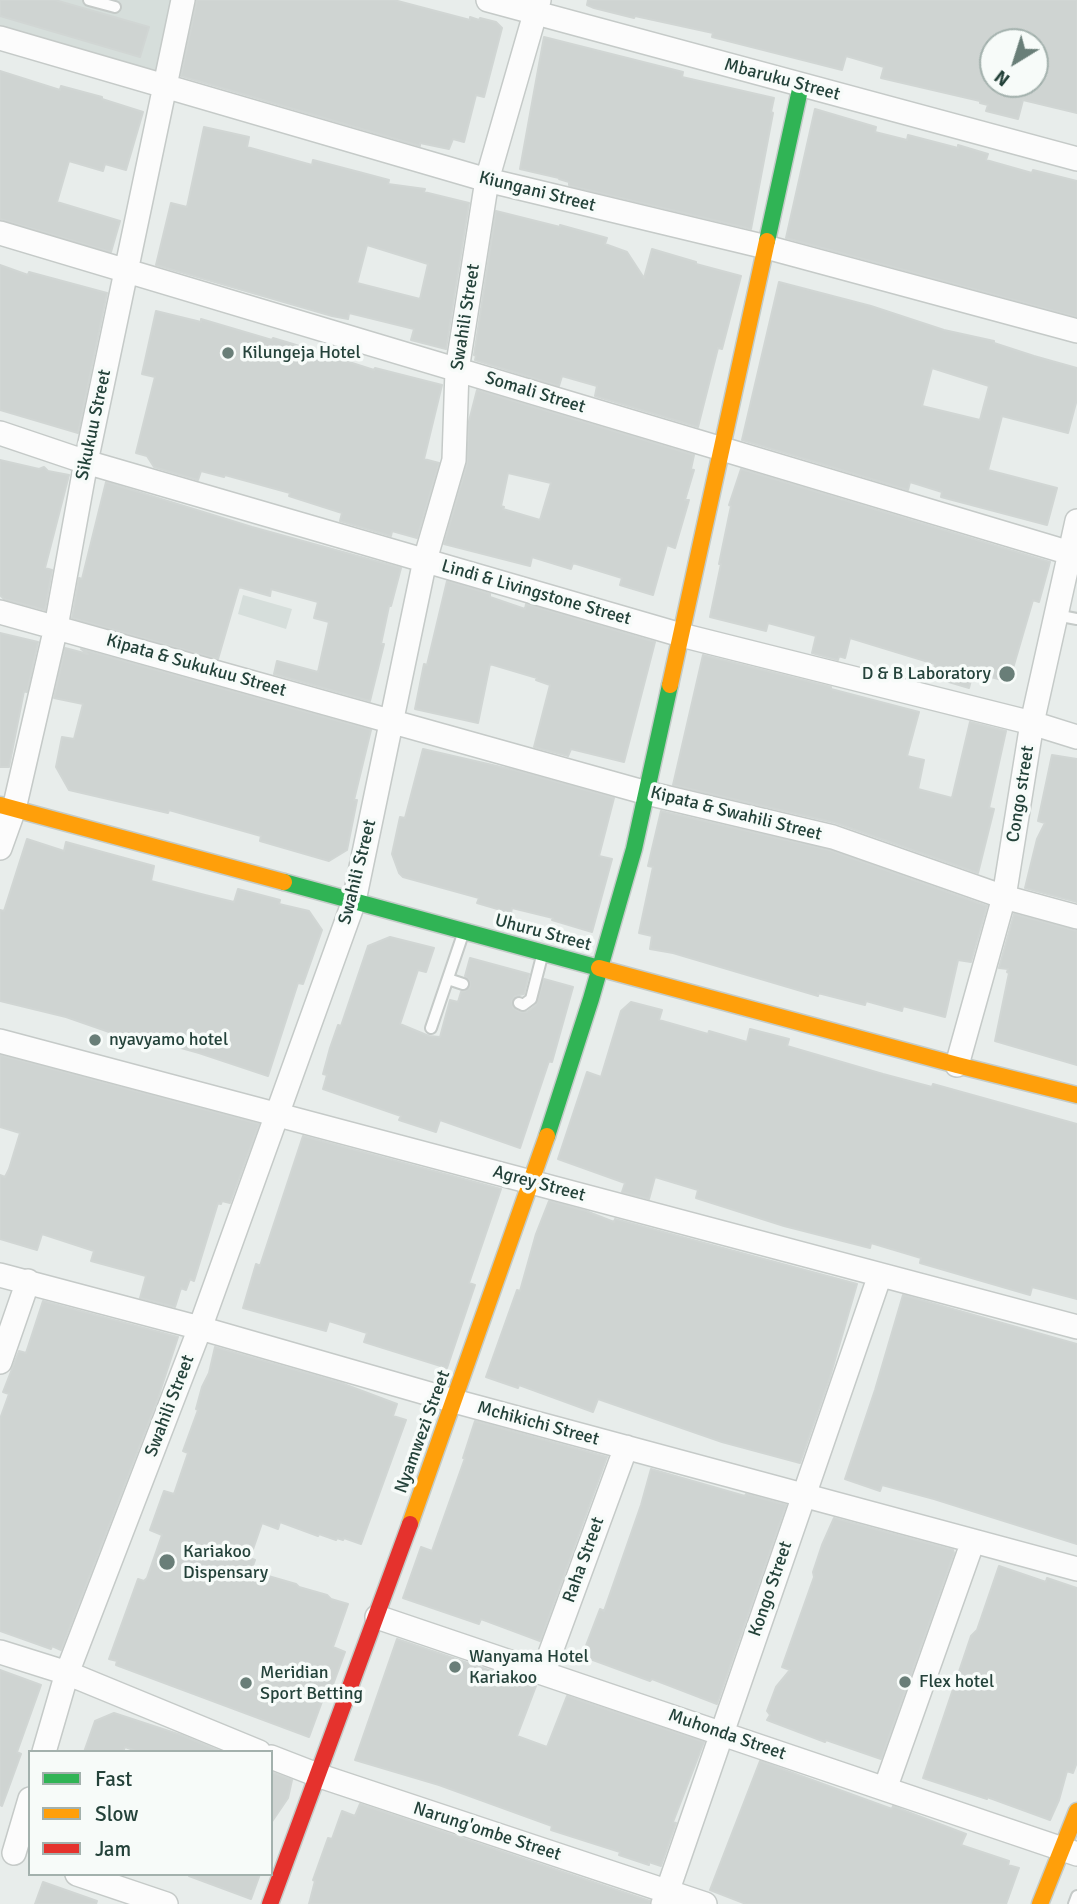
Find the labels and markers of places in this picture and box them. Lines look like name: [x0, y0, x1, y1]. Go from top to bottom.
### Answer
place label: Kilungeja Hotel: [242, 342, 361, 364]
marker: Kilungeja Hotel: [220, 345, 236, 361]
place label: D & B Laboratory: [862, 663, 991, 685]
marker: D & B Laboratory: [997, 664, 1017, 684]
place label: nyavyamo hotel: [109, 1029, 228, 1051]
marker: nyavyamo hotel: [87, 1032, 103, 1048]
place label: Kariakoo Dispensary: [183, 1541, 268, 1584]
marker: Kariakoo Dispensary: [157, 1552, 177, 1572]
place label: Wanyama Hotel Kariakoo: [469, 1646, 589, 1688]
marker: Wanyama Hotel Kariakoo: [447, 1659, 463, 1675]
place label: Meridian Sport Betting: [260, 1662, 363, 1704]
place label: Flex hotel: [919, 1671, 994, 1693]
marker: Flex hotel: [897, 1674, 913, 1690]
marker: Meridian Sport Betting: [238, 1675, 254, 1691]

